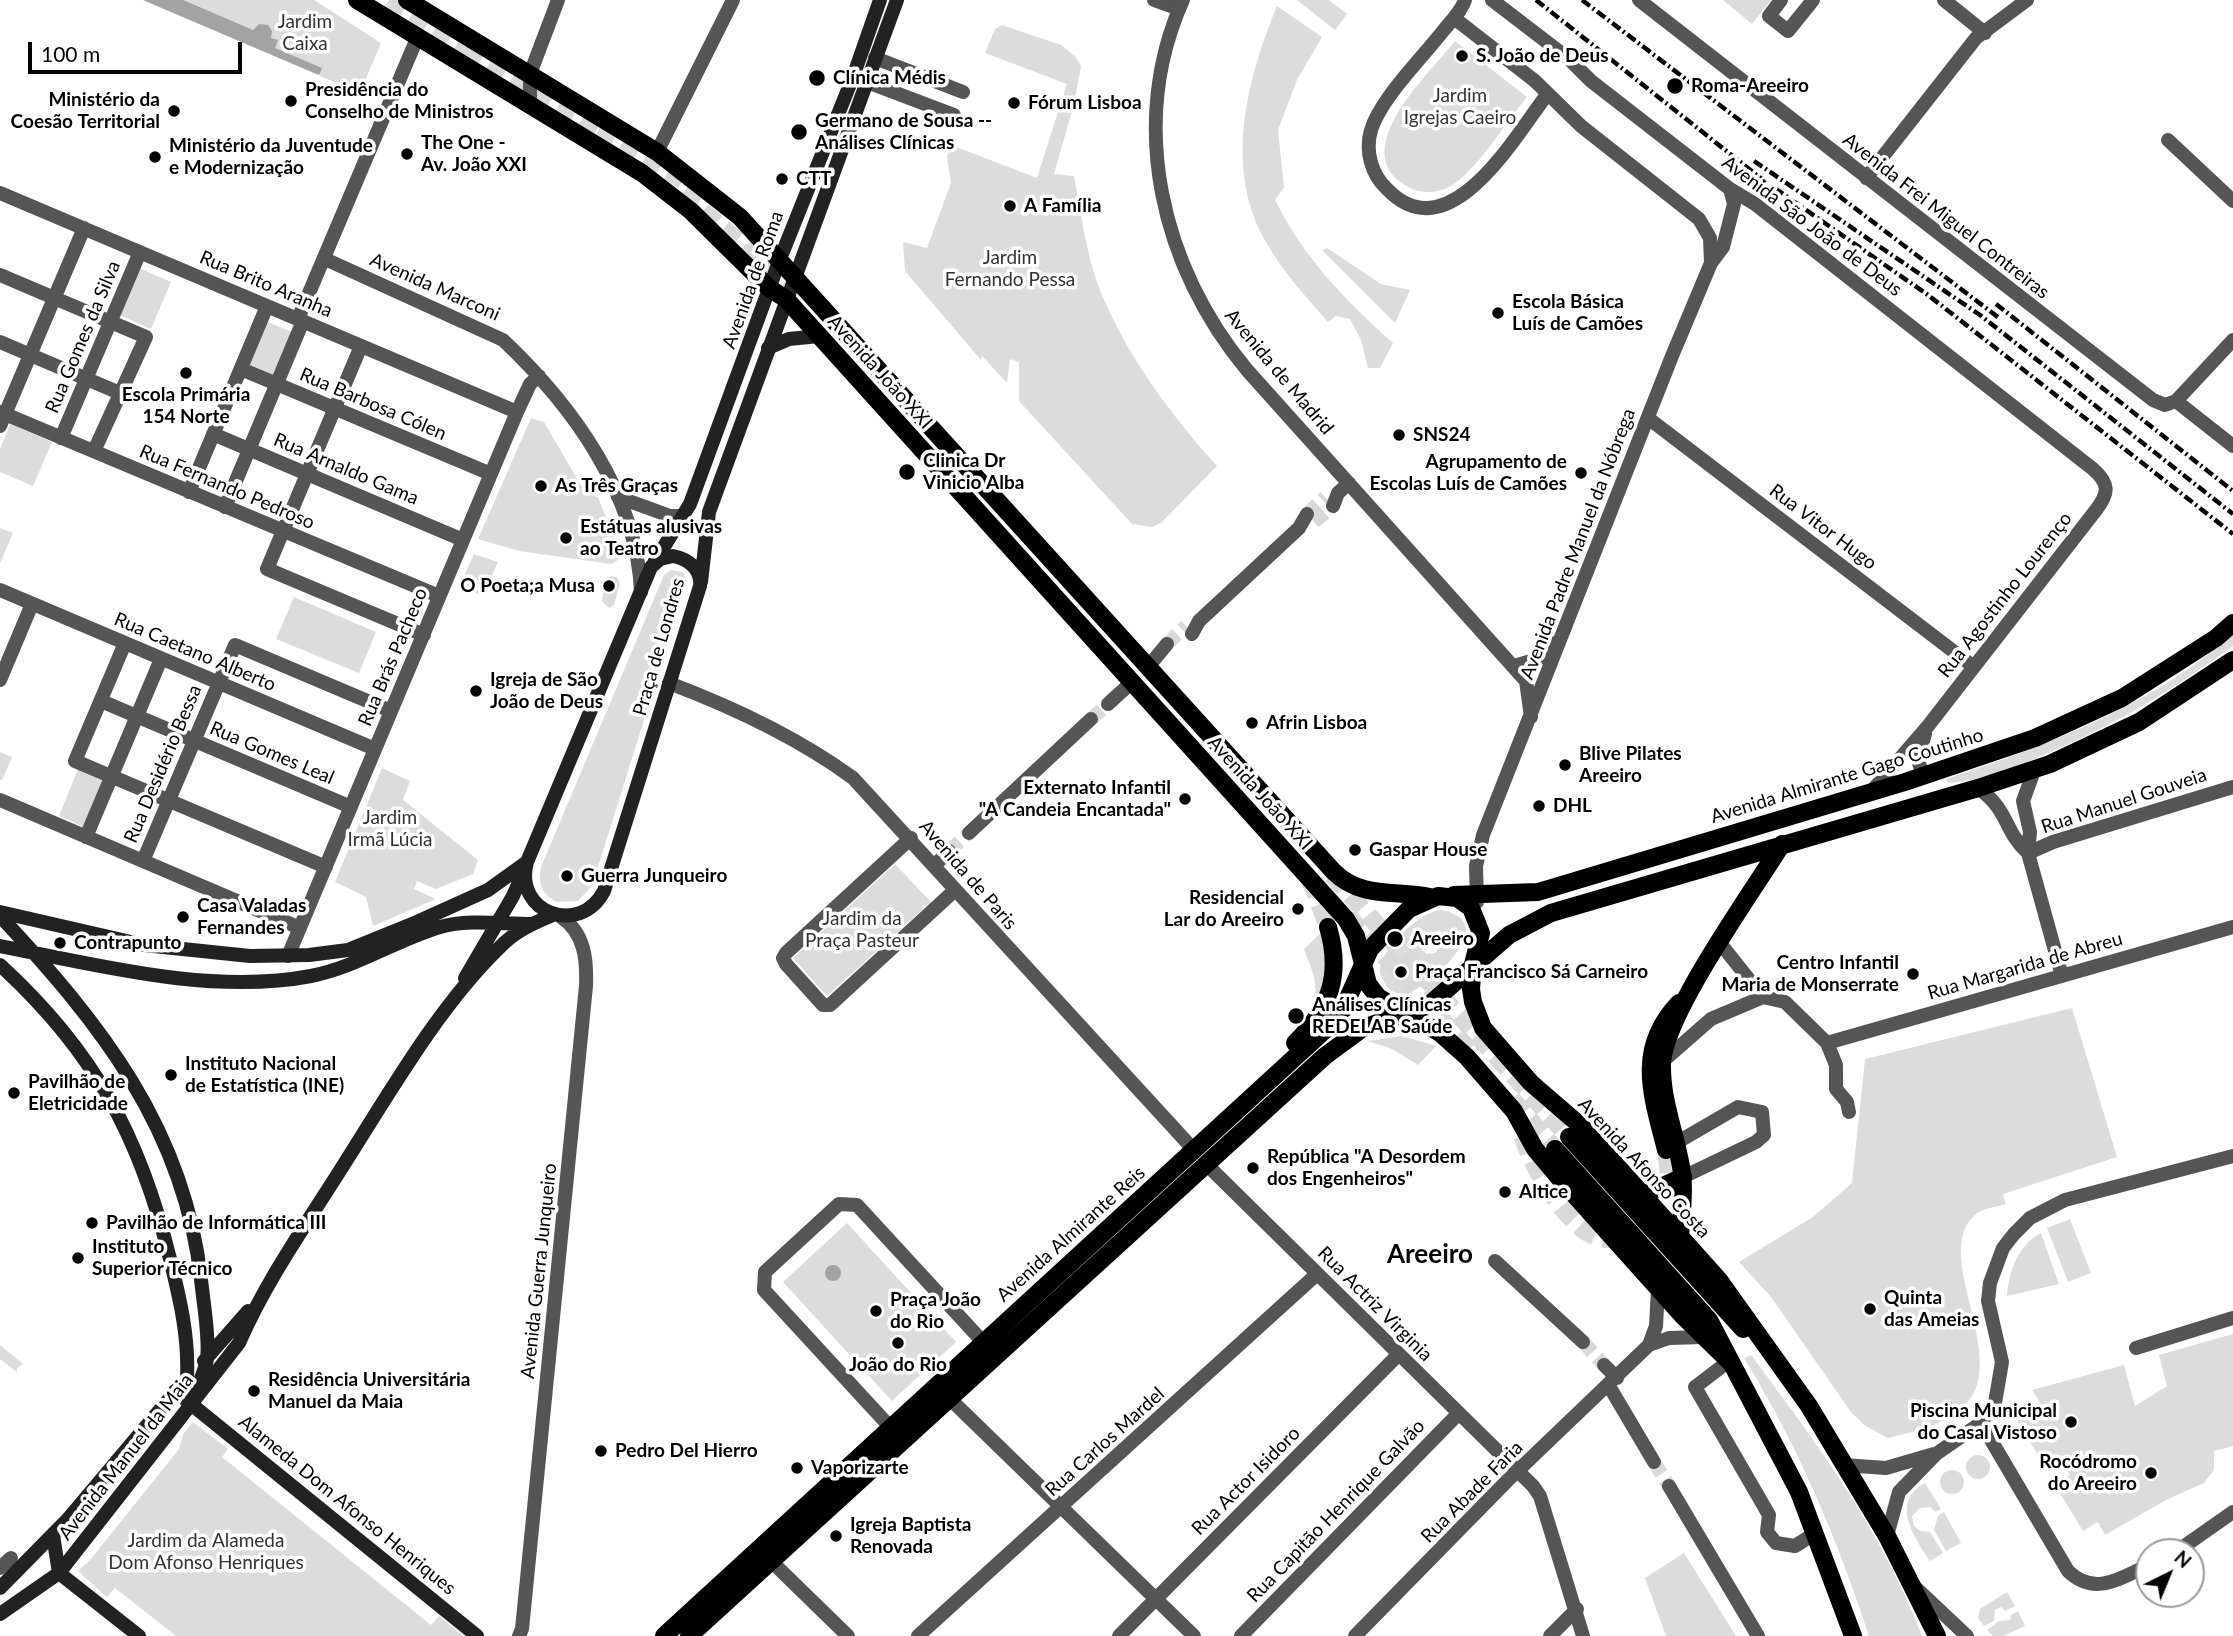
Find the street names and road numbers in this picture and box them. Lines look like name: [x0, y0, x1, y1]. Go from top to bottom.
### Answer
street label: Avenida Frei Miguel Contreiras: [1838, 128, 2054, 304]
street label: Avenida São João de Deus: [1718, 151, 1906, 301]
street label: Avenida de Roma: [718, 208, 788, 352]
street label: Rua Brito Aranha: [196, 246, 336, 322]
street label: Avenida Marconi: [366, 248, 504, 326]
street label: Rua Gomes da Silva: [41, 258, 125, 416]
street label: Avenida de Madrid: [1220, 305, 1338, 439]
street label: Avenida João XXI: [823, 310, 937, 434]
street label: Rua Barbosa Cólen: [296, 363, 450, 445]
street label: Avenida Padre Manuel da Nóbrega: [1516, 405, 1640, 683]
street label: Rua Arnaldo Gama: [270, 428, 422, 510]
street label: Rua Fernando Pedroso: [136, 440, 318, 534]
street label: Rua Vitor Hugo: [1765, 479, 1881, 575]
street label: Rua Agostinho Lourenço: [1933, 508, 2077, 682]
street label: Praça de Londres: [628, 576, 690, 718]
street label: Rua Brás Pacheco: [354, 585, 432, 729]
street label: Rua Caetano Alberto: [111, 608, 279, 696]
street label: Rua Desidério Bessa: [119, 682, 207, 846]
street label: Rua Gomes Leal: [206, 717, 338, 789]
street label: Avenida Almirante Gago Coutinho: [1708, 724, 1986, 828]
street label: Avenida João XXI: [1203, 731, 1317, 855]
street label: Rua Manuel Gouveia: [2038, 764, 2210, 838]
street label: Avenida de Paris: [914, 816, 1022, 934]
street label: Rua Margarida de Abreu: [1925, 927, 2125, 1005]
street label: Avenida Afonso Costa: [1573, 1093, 1715, 1243]
street label: Avenida Almirante Reis: [992, 1161, 1150, 1307]
street label: Avenida Guerra Junqueiro: [516, 1162, 562, 1380]
street label: Rua Actriz Virginia: [1313, 1242, 1437, 1366]
street label: Avenida Manuel da Maia: [54, 1369, 198, 1545]
street label: Rua Carlos Mardel: [1041, 1383, 1169, 1501]
street label: Alameda Dom Afonso Henriques: [234, 1410, 460, 1600]
street label: Rua Capitão Henrique Galvão: [1242, 1415, 1430, 1607]
street label: Rua Actor Isidoro: [1187, 1422, 1305, 1540]
street label: Rua Abade Faria: [1416, 1436, 1528, 1548]

